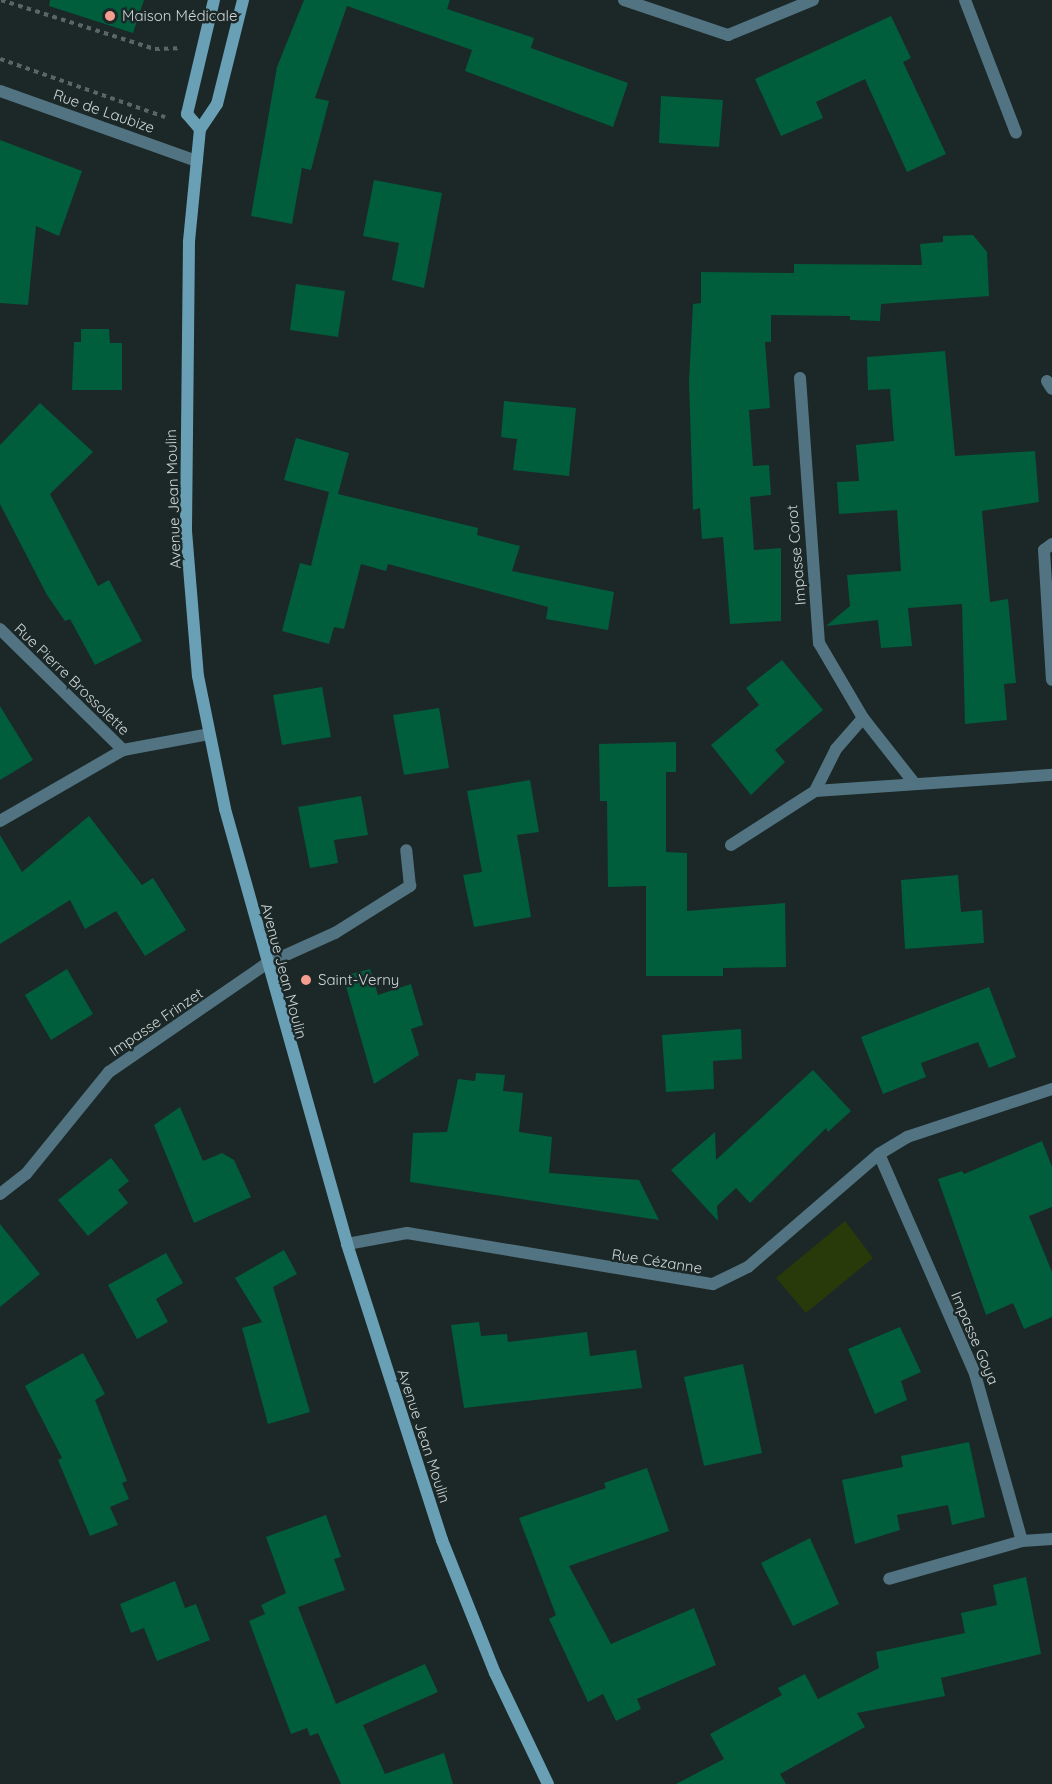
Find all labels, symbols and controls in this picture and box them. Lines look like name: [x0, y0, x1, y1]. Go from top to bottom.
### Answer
place label: Maison Médicale: [122, 7, 237, 25]
marker: Maison Médicale: [103, 9, 117, 23]
street label: Rue de Laubize: [51, 85, 157, 137]
street label: Avenue Jean Moulin: [162, 429, 184, 569]
street label: Impasse Corot: [783, 504, 809, 606]
street label: Rue Pierre Brossolette: [11, 619, 133, 739]
street label: Avenue Jean Moulin: [257, 901, 311, 1041]
place label: Saint-Verny: [318, 971, 399, 989]
marker: Saint-Verny: [299, 973, 313, 987]
street label: Impasse Frinzet: [106, 984, 206, 1060]
street label: Rue Cézanne: [610, 1245, 704, 1277]
street label: Impasse Goya: [947, 1289, 1003, 1387]
street label: Avenue Jean Moulin: [394, 1367, 454, 1505]

